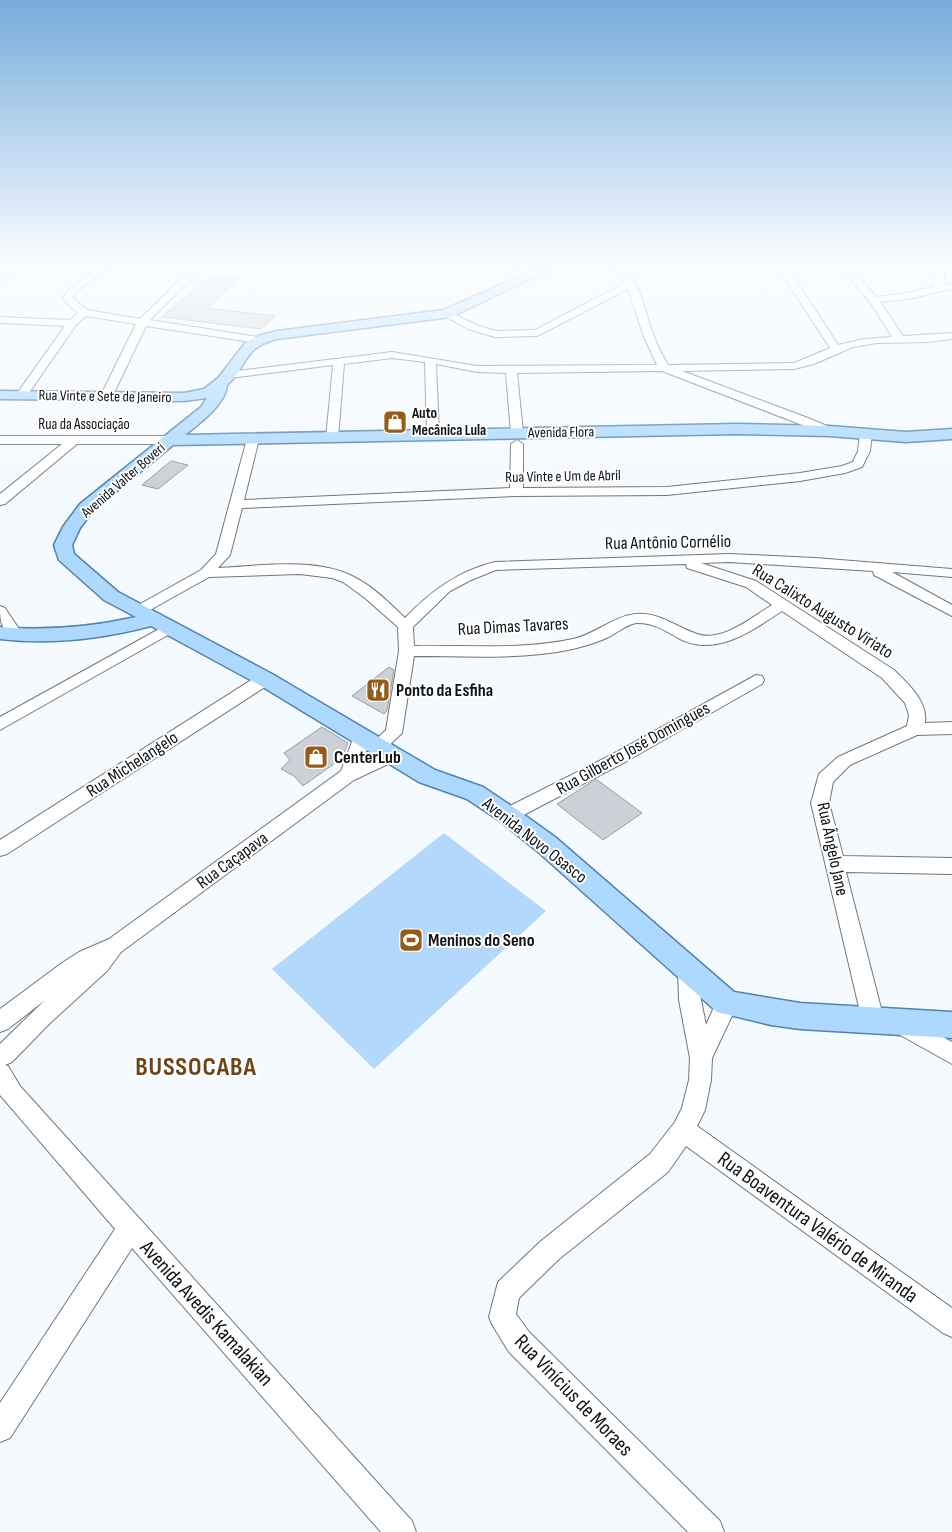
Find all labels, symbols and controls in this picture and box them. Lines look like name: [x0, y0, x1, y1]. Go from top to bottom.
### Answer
street label: Rua Vinte e Sete de Janeiro: [38, 386, 172, 407]
place label: Auto Mecânica Lula: [411, 404, 486, 440]
shop icon: Auto Mecânica Lula: [382, 409, 408, 435]
street label: Rua da Associação: [38, 415, 130, 434]
street label: Avenida Flora: [527, 422, 594, 443]
street label: Avenida Valter Boveri: [77, 439, 169, 523]
street label: Rua Vinte e Um de Abril: [505, 466, 621, 487]
street label: Rua Antônio Cornélio: [605, 531, 731, 554]
street label: Rua Calixto Augusto Viriato: [748, 560, 897, 663]
street label: Rua Dimas Tavares: [457, 613, 569, 640]
restaurant icon: Ponto da Esfiha: [365, 677, 391, 703]
place label: Ponto da Esfiha: [396, 680, 493, 701]
street label: Rua Gilberto José Domingues: [553, 698, 714, 799]
street label: Rua Michelangelo: [83, 727, 182, 802]
shop icon: CenterLub: [303, 744, 329, 770]
place label: CenterLub: [334, 747, 401, 768]
street label: Avenida Novo Osasco: [477, 792, 591, 888]
street label: Rua Ângelo Jane: [812, 800, 853, 898]
street label: Rua Caçapava: [193, 828, 272, 893]
sports icon: Meninos do Seno: [398, 927, 424, 953]
place label: Meninos do Seno: [428, 930, 535, 951]
district label: BUSSOCABA: [135, 1052, 257, 1083]
street label: Rua Boaventura Valério de Miranda: [713, 1146, 923, 1308]
street label: Avenida Avedis Kamalakian: [134, 1235, 278, 1391]
street label: Rua Vinícius de Moraes: [509, 1329, 638, 1461]

